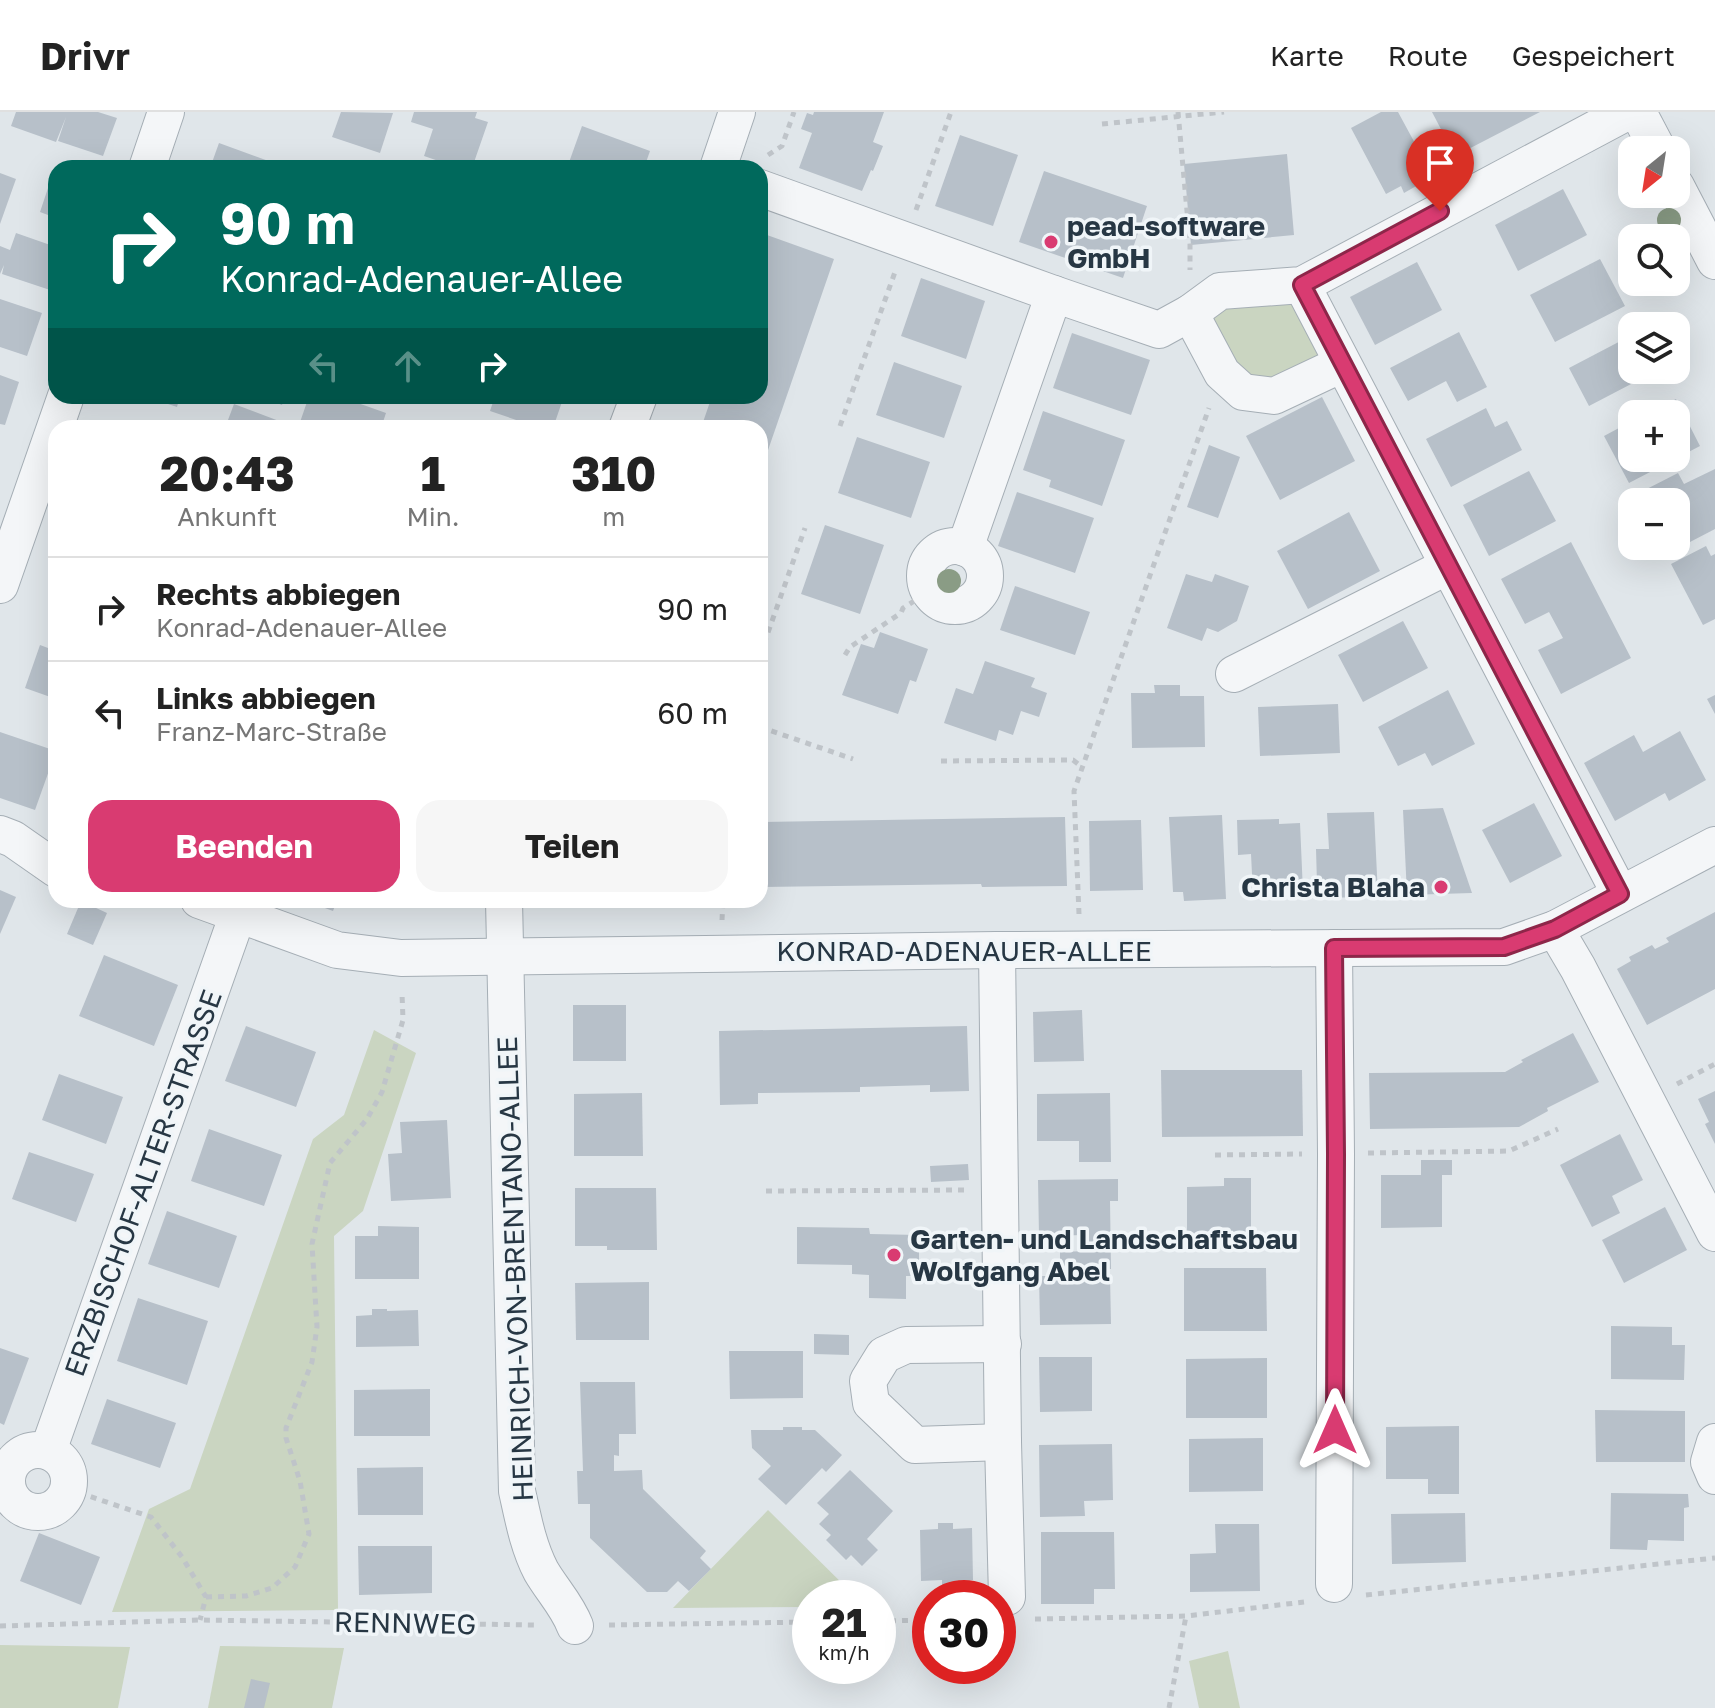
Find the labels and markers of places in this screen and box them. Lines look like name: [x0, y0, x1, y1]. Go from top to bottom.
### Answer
pin: [1406, 129, 1474, 211]
place label: pead-software GmbH: [1067, 209, 1265, 274]
marker: pead-software GmbH: [1042, 233, 1060, 251]
place label: Christa Blaha: [1241, 870, 1425, 903]
marker: Christa Blaha: [1432, 878, 1450, 896]
place label: Garten- und Landschaftsbau Wolfgang Abel: [910, 1222, 1298, 1287]
marker: Garten- und Landschaftsbau Wolfgang Abel: [885, 1246, 903, 1264]

